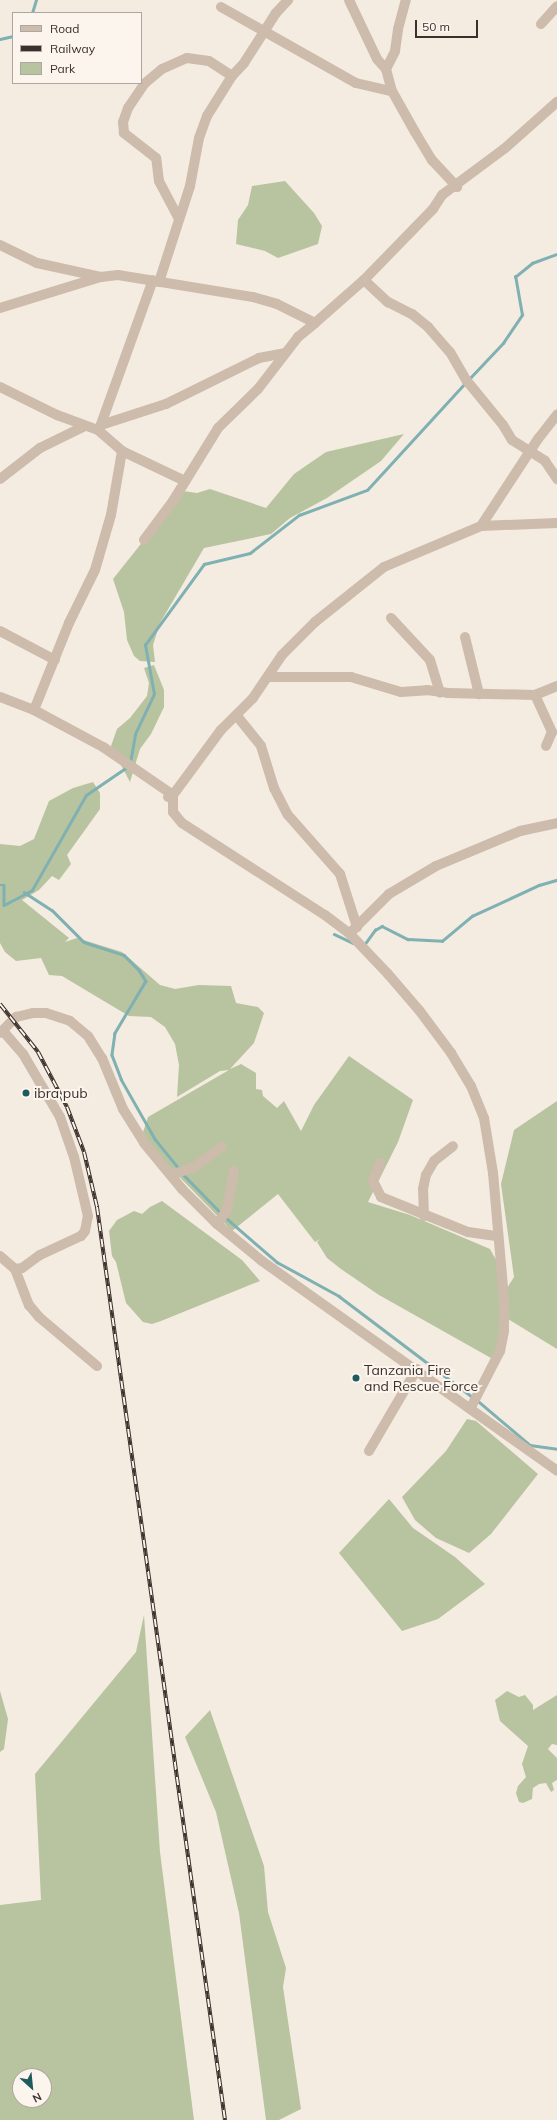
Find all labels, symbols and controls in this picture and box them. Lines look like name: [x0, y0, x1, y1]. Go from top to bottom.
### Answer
legend: [12, 12, 142, 84]
scale bar: [417, 12, 480, 38]
text: 50 m: [422, 19, 450, 34]
text: Road: [50, 21, 79, 36]
text: Railway: [50, 41, 95, 56]
text: Park: [50, 61, 75, 76]
place label: ibra pub: [34, 1085, 88, 1101]
marker: ibra pub: [21, 1088, 31, 1098]
place label: Tanzania Fire and Rescue Force: [364, 1362, 478, 1394]
marker: Tanzania Fire and Rescue Force: [351, 1373, 361, 1383]
north arrow: [12, 2068, 52, 2108]
text: N: [30, 2090, 44, 2106]

